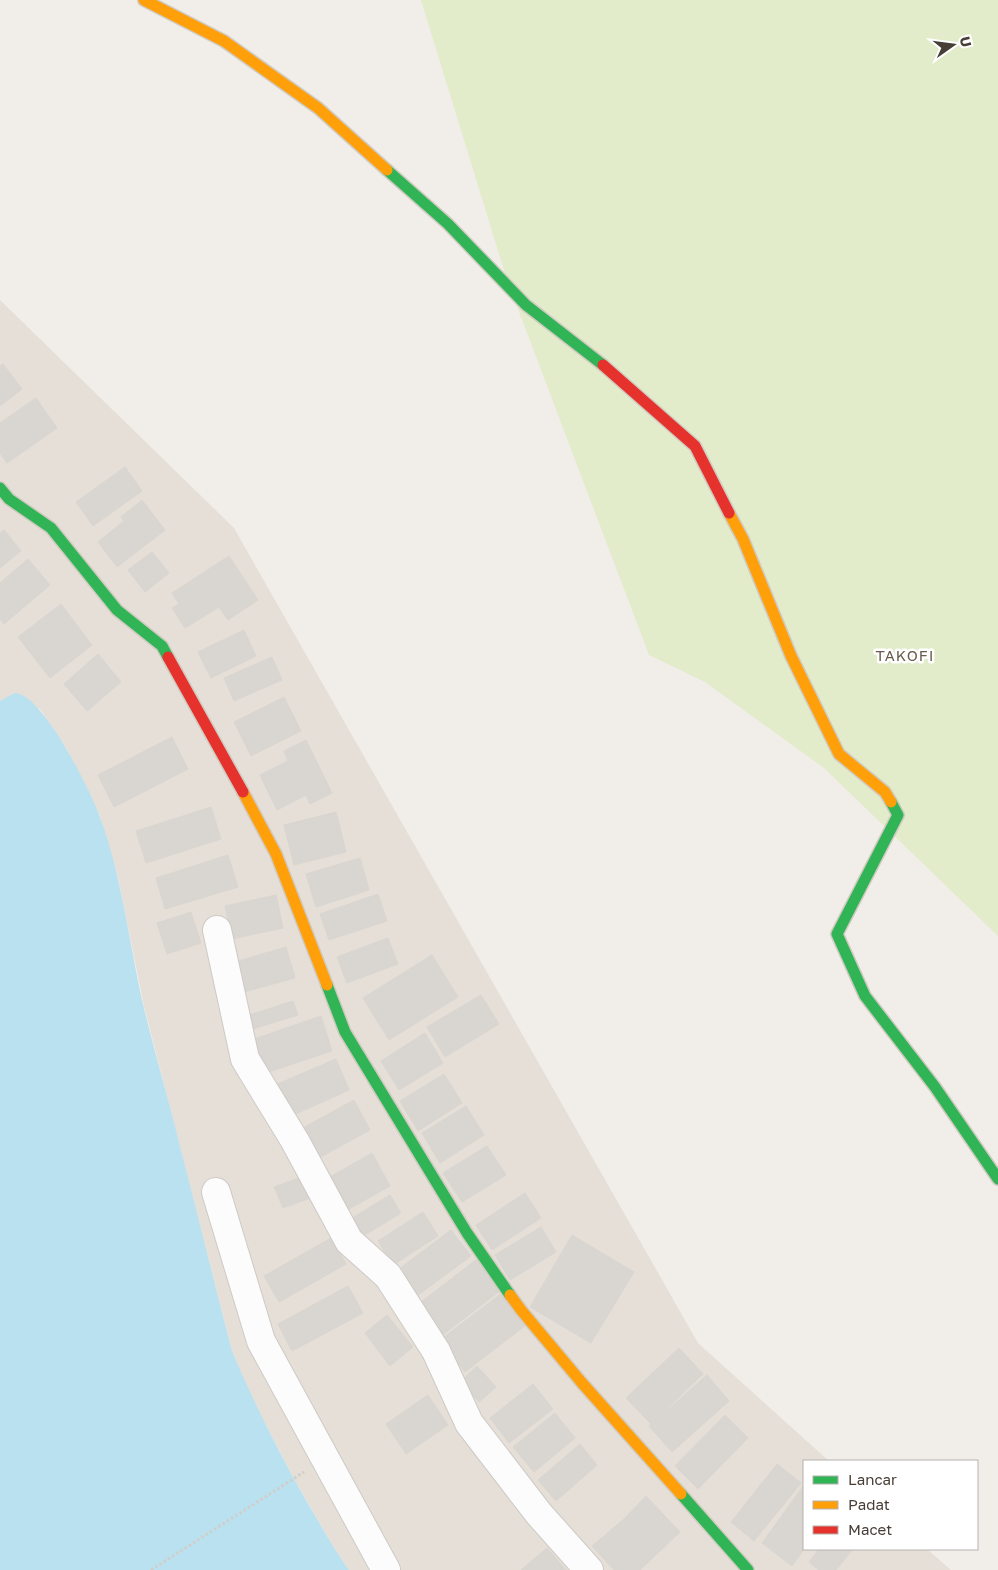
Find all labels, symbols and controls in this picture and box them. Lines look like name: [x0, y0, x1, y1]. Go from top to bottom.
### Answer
north arrow: [928, 20, 978, 70]
text: U: [957, 35, 976, 49]
district label: TAKOFI: [876, 646, 934, 664]
legend: [803, 1460, 978, 1550]
text: Lancar: [848, 1470, 897, 1488]
text: Padat: [848, 1495, 890, 1513]
text: Macet: [848, 1520, 892, 1538]

